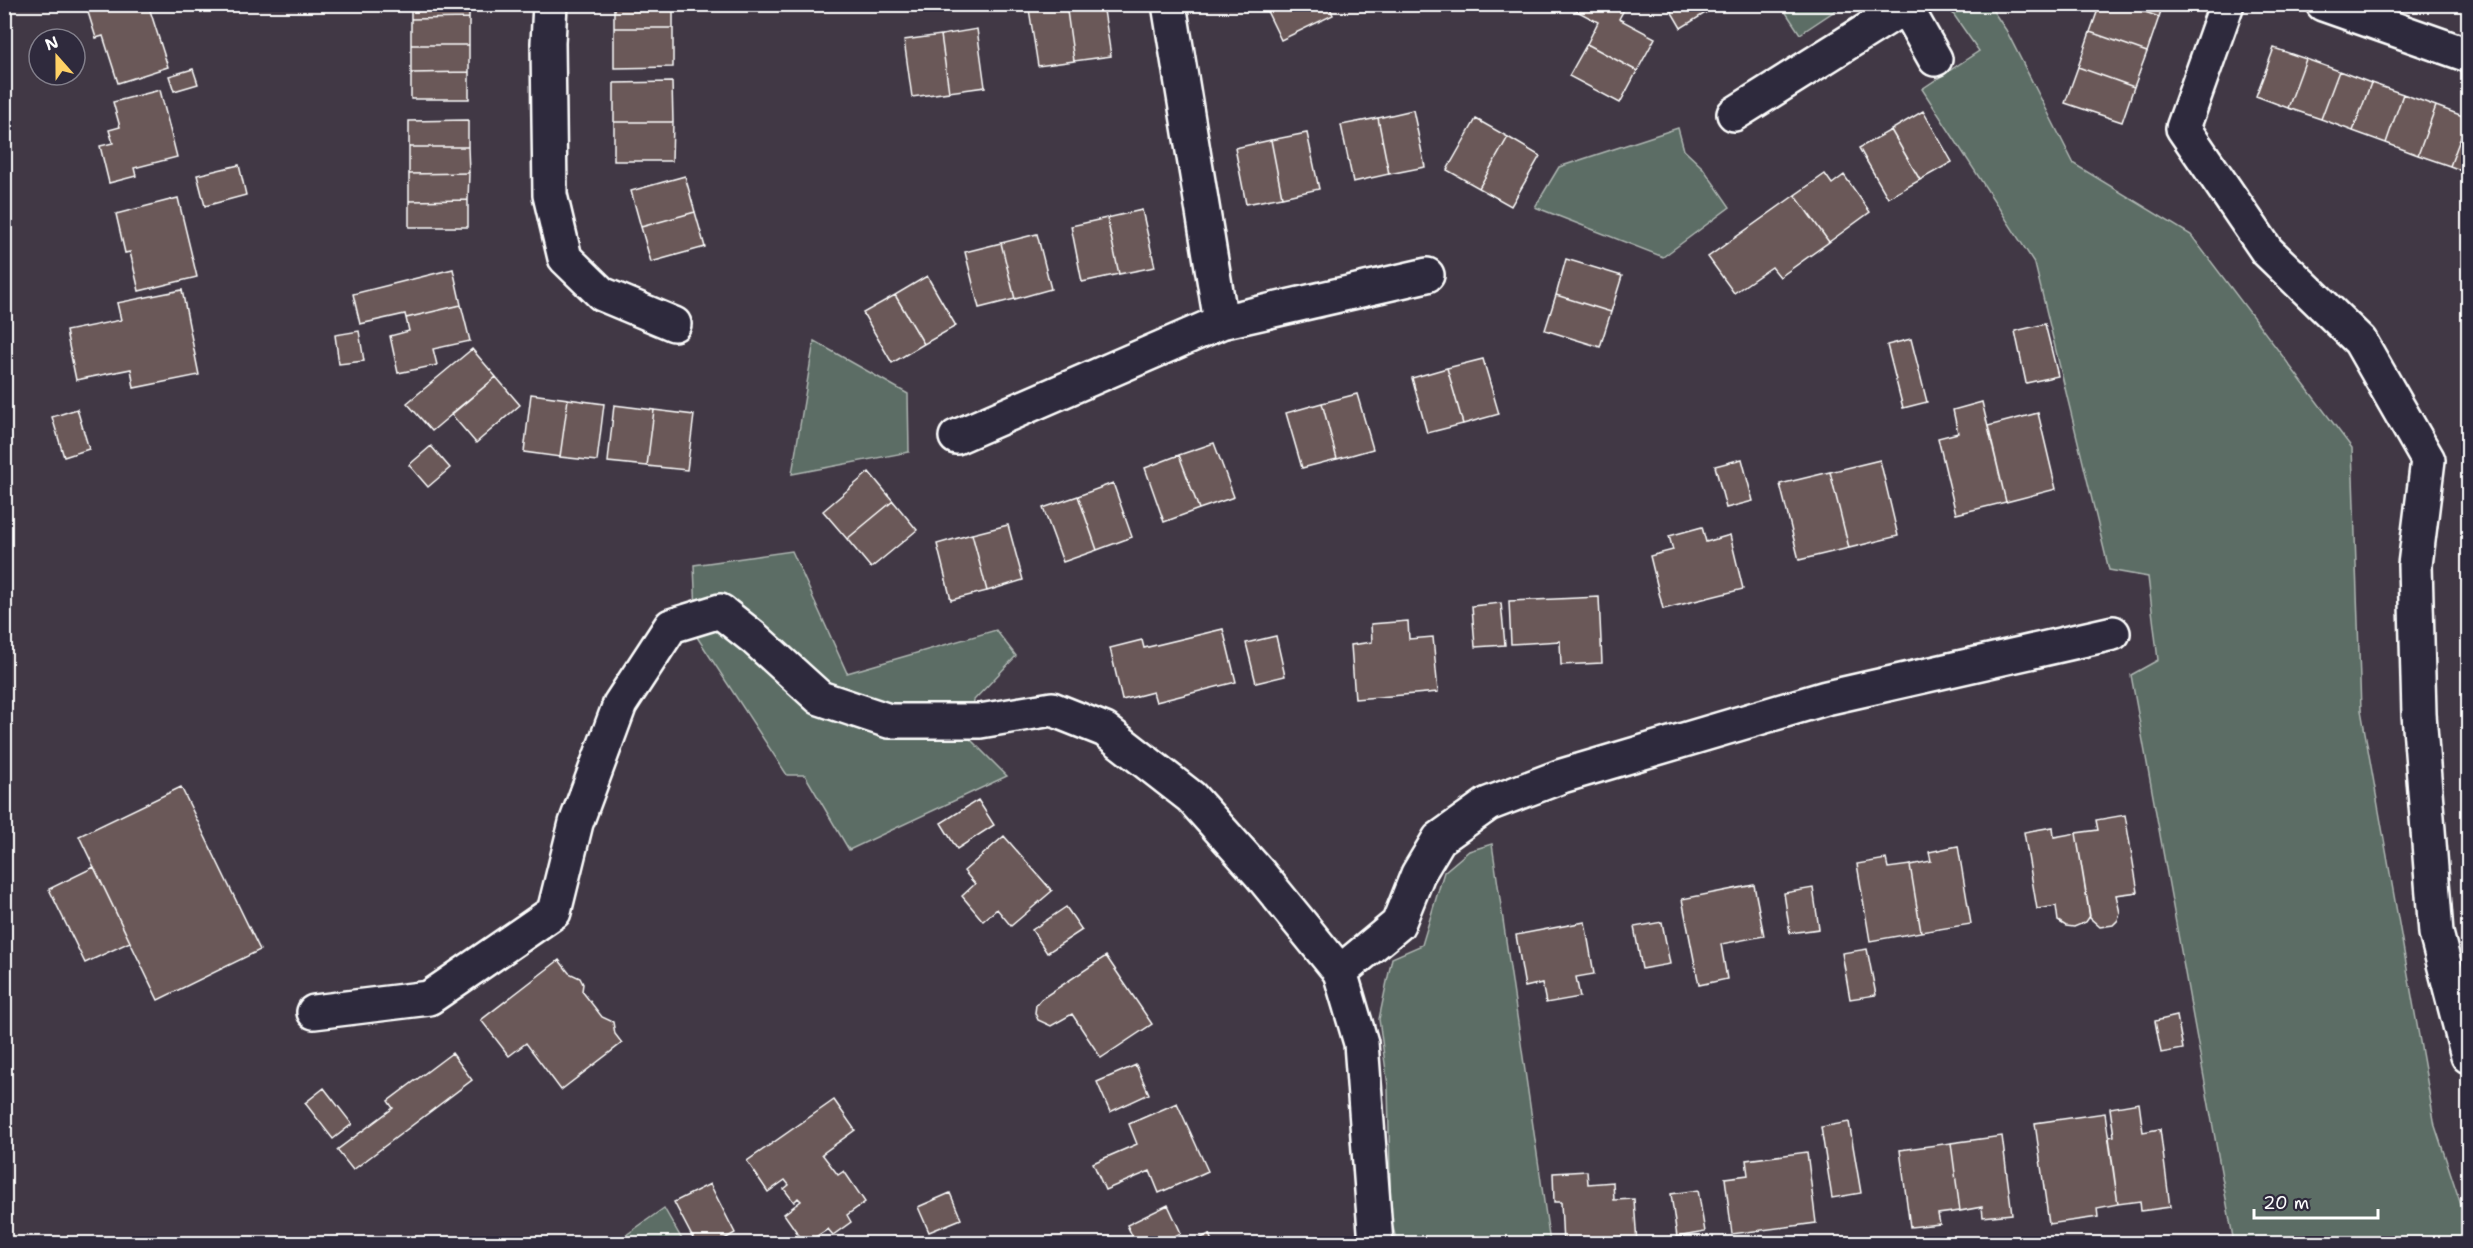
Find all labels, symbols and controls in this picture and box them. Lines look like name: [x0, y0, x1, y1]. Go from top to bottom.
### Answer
north arrow: [27, 27, 87, 87]
text: N: [42, 31, 61, 56]
scale bar: [2254, 1182, 2378, 1220]
text: 20 m: [2263, 1191, 2309, 1215]

